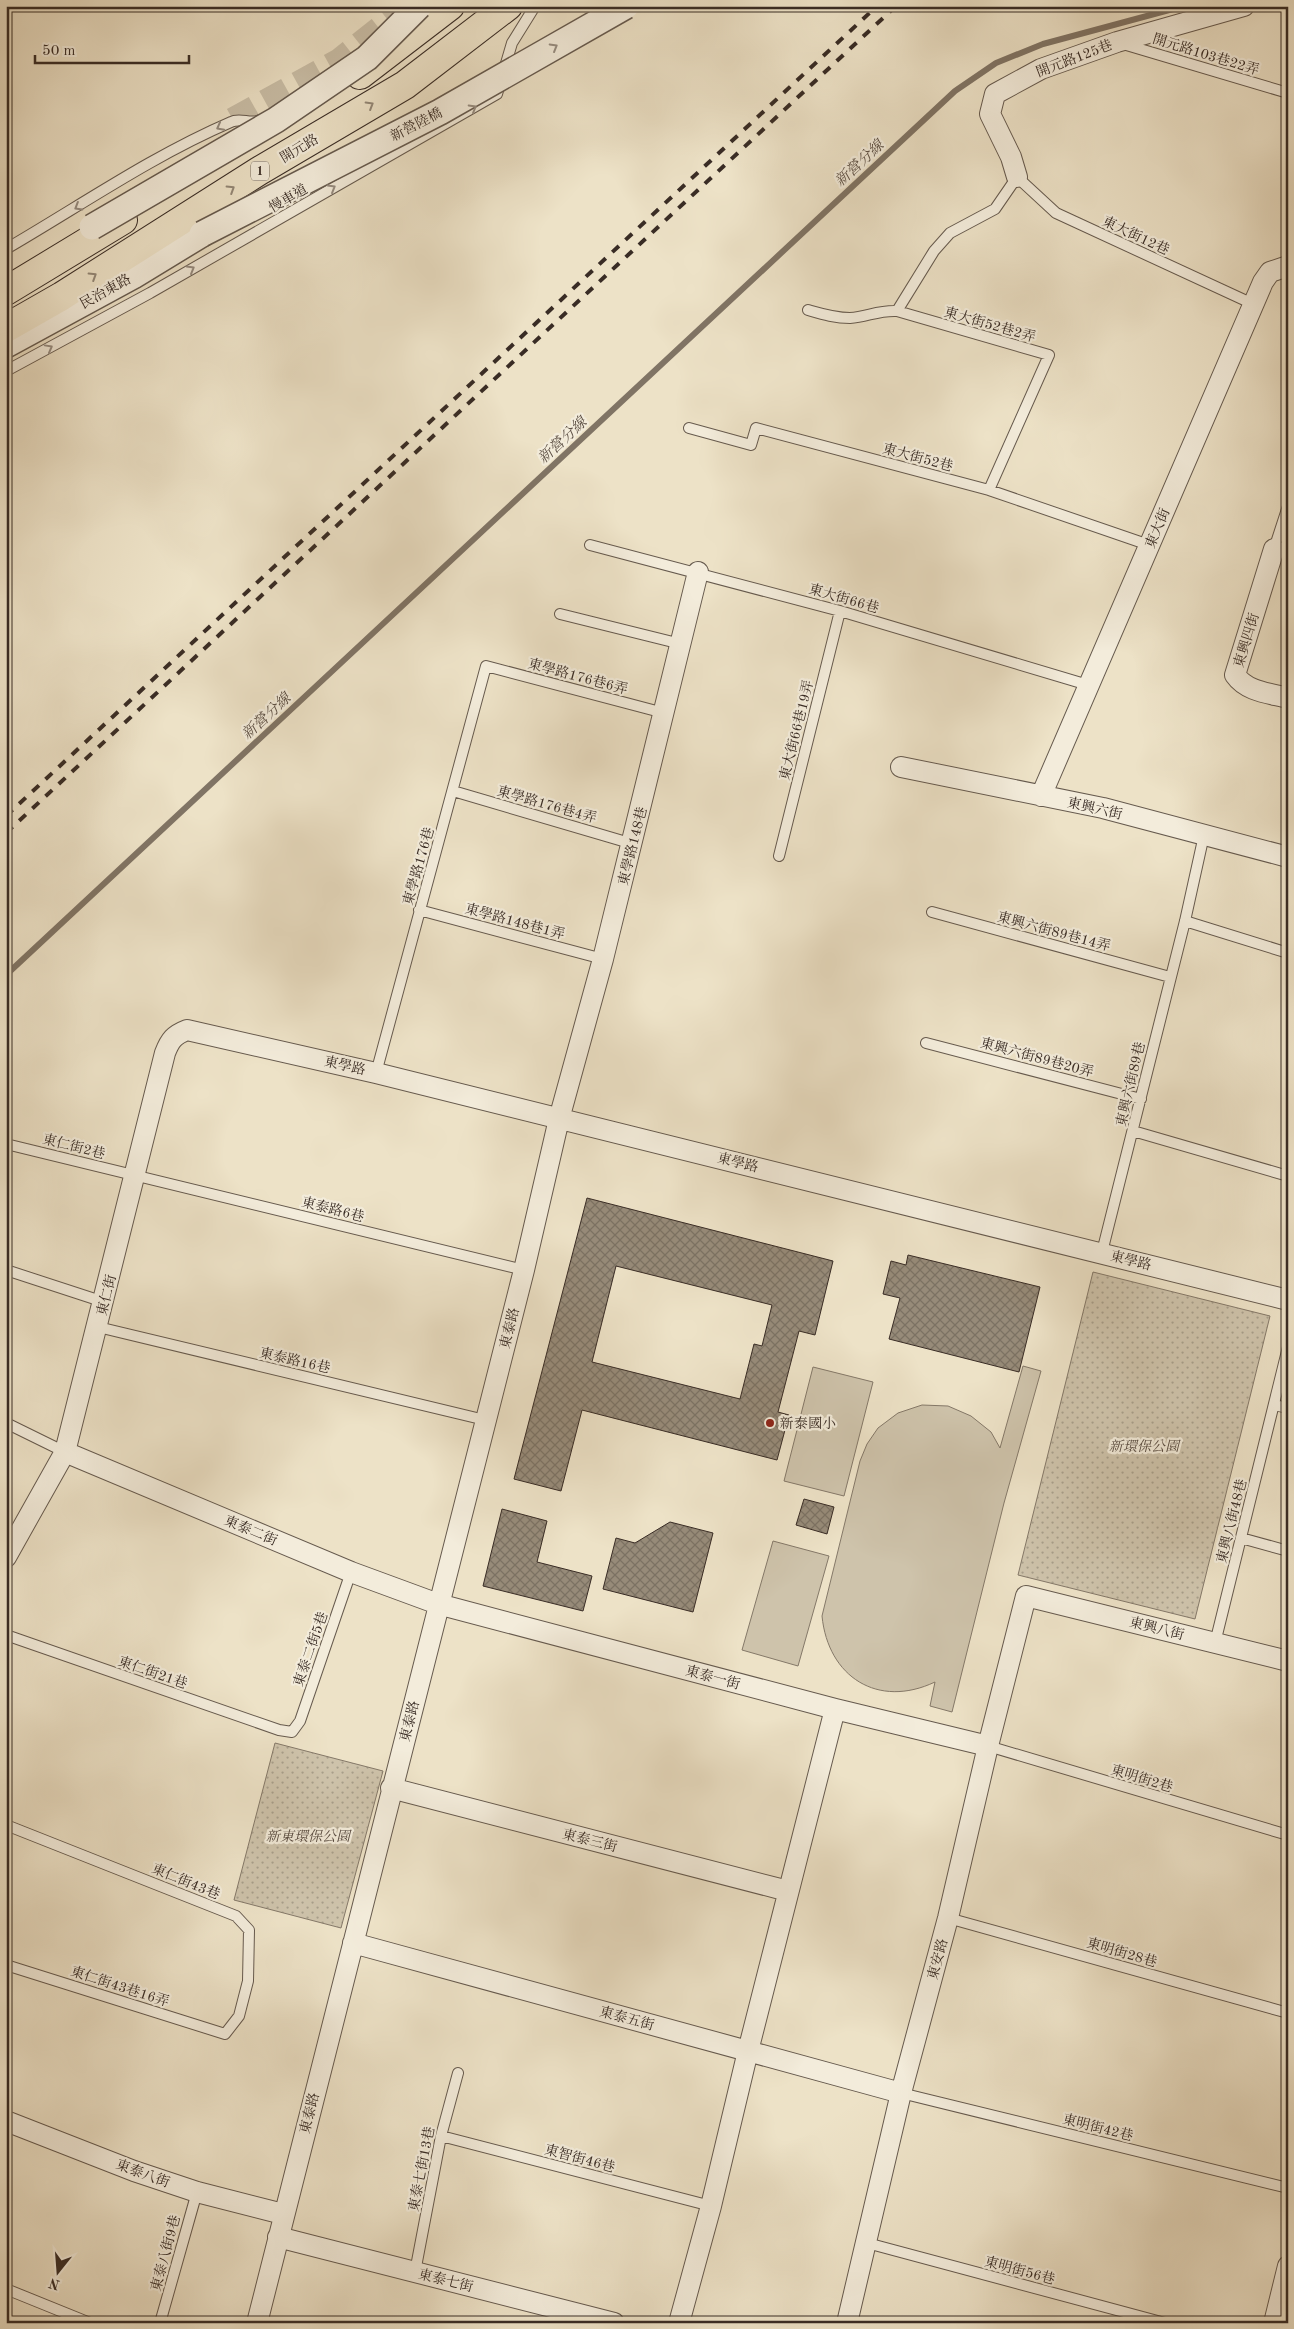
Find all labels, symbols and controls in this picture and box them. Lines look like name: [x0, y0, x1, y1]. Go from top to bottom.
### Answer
street label: 開元路103巷22弄: [1151, 31, 1261, 78]
scale bar: [35, 32, 189, 64]
street label: 開元路125巷: [1034, 37, 1114, 80]
one-way arrow: [549, 43, 558, 53]
text: 50 m: [42, 44, 76, 59]
one-way arrow: [364, 102, 373, 112]
one-way arrow: [468, 104, 477, 114]
street label: 新營陸橋: [388, 105, 445, 144]
one-way arrow: [216, 121, 225, 131]
street label: 開元路: [277, 131, 321, 166]
water label: 新營分線: [832, 135, 889, 190]
road number: 1: [251, 162, 269, 180]
street label: 慢車道: [266, 181, 310, 215]
one-way arrow: [327, 185, 336, 195]
one-way arrow: [225, 186, 234, 195]
one-way arrow: [74, 200, 83, 210]
street label: 東大街12巷: [1100, 213, 1172, 258]
one-way arrow: [186, 265, 195, 275]
street label: 民治東路: [77, 271, 133, 312]
one-way arrow: [88, 273, 97, 282]
street label: 東大街52巷2弄: [942, 304, 1037, 345]
one-way arrow: [44, 344, 53, 354]
water label: 新營分線: [535, 412, 592, 467]
street label: 東大街52巷: [881, 441, 955, 474]
street label: 東大街: [1142, 506, 1173, 550]
street label: 東大街66巷: [807, 581, 881, 616]
street label: 東興四街: [1231, 611, 1262, 669]
street label: 東學路176巷6弄: [526, 656, 629, 697]
street label: 東大街66巷19弄: [777, 679, 816, 782]
water label: 新營分線: [239, 688, 296, 743]
street label: 東學路176巷4弄: [496, 783, 598, 826]
street label: 東興六街: [1066, 795, 1124, 822]
street label: 東學路148巷: [615, 805, 649, 887]
street label: 東學路176巷: [400, 825, 437, 907]
street label: 東學路148巷1弄: [463, 901, 566, 942]
street label: 東興六街89巷14弄: [996, 909, 1112, 954]
street label: 東興六街89巷20弄: [979, 1035, 1095, 1080]
street label: 東興六街89巷: [1113, 1040, 1147, 1128]
street label: 東學路: [323, 1053, 367, 1078]
street label: 東仁街2巷: [41, 1131, 107, 1162]
street label: 東學路: [716, 1150, 760, 1175]
street label: 東泰路6巷: [300, 1194, 366, 1225]
street label: 東學路: [1109, 1248, 1153, 1273]
street label: 東仁街: [94, 1273, 119, 1317]
street label: 東泰路: [497, 1306, 522, 1350]
street label: 東泰路16巷: [258, 1345, 332, 1376]
place label: 新泰國小: [780, 1416, 836, 1431]
marker: 新泰國小: [764, 1417, 776, 1429]
park label: 新環保公園: [1109, 1439, 1181, 1454]
street label: 東興八街48巷: [1214, 1477, 1249, 1565]
street label: 東泰二街: [222, 1513, 280, 1548]
street label: 東泰二街5巷: [291, 1610, 330, 1689]
street label: 東興八街: [1128, 1614, 1186, 1643]
street label: 東仁街21巷: [116, 1654, 189, 1691]
street label: 東泰一街: [684, 1663, 742, 1692]
street label: 東泰路: [397, 1699, 422, 1743]
street label: 東明街2巷: [1109, 1762, 1175, 1795]
street label: 東泰三街: [561, 1826, 619, 1855]
park label: 新東環保公園: [266, 1829, 352, 1844]
street label: 東仁街43巷: [150, 1861, 222, 1902]
street label: 東明街28巷: [1085, 1935, 1159, 1970]
street label: 東安路: [925, 1937, 950, 1981]
street label: 東仁街43巷16弄: [69, 1964, 171, 2009]
street label: 東泰五街: [598, 2004, 656, 2033]
street label: 東泰路: [297, 2091, 322, 2135]
street label: 東明街42巷: [1061, 2111, 1135, 2144]
street label: 東泰七街13巷: [406, 2125, 437, 2213]
street label: 東智街46巷: [543, 2142, 617, 2175]
street label: 東泰八街: [114, 2157, 172, 2190]
street label: 東泰八街9巷: [148, 2213, 183, 2293]
north arrow: [32, 2246, 82, 2296]
street label: 東明街56巷: [983, 2254, 1057, 2287]
street label: 東泰七街: [417, 2266, 475, 2295]
text: N: [47, 2275, 62, 2292]

